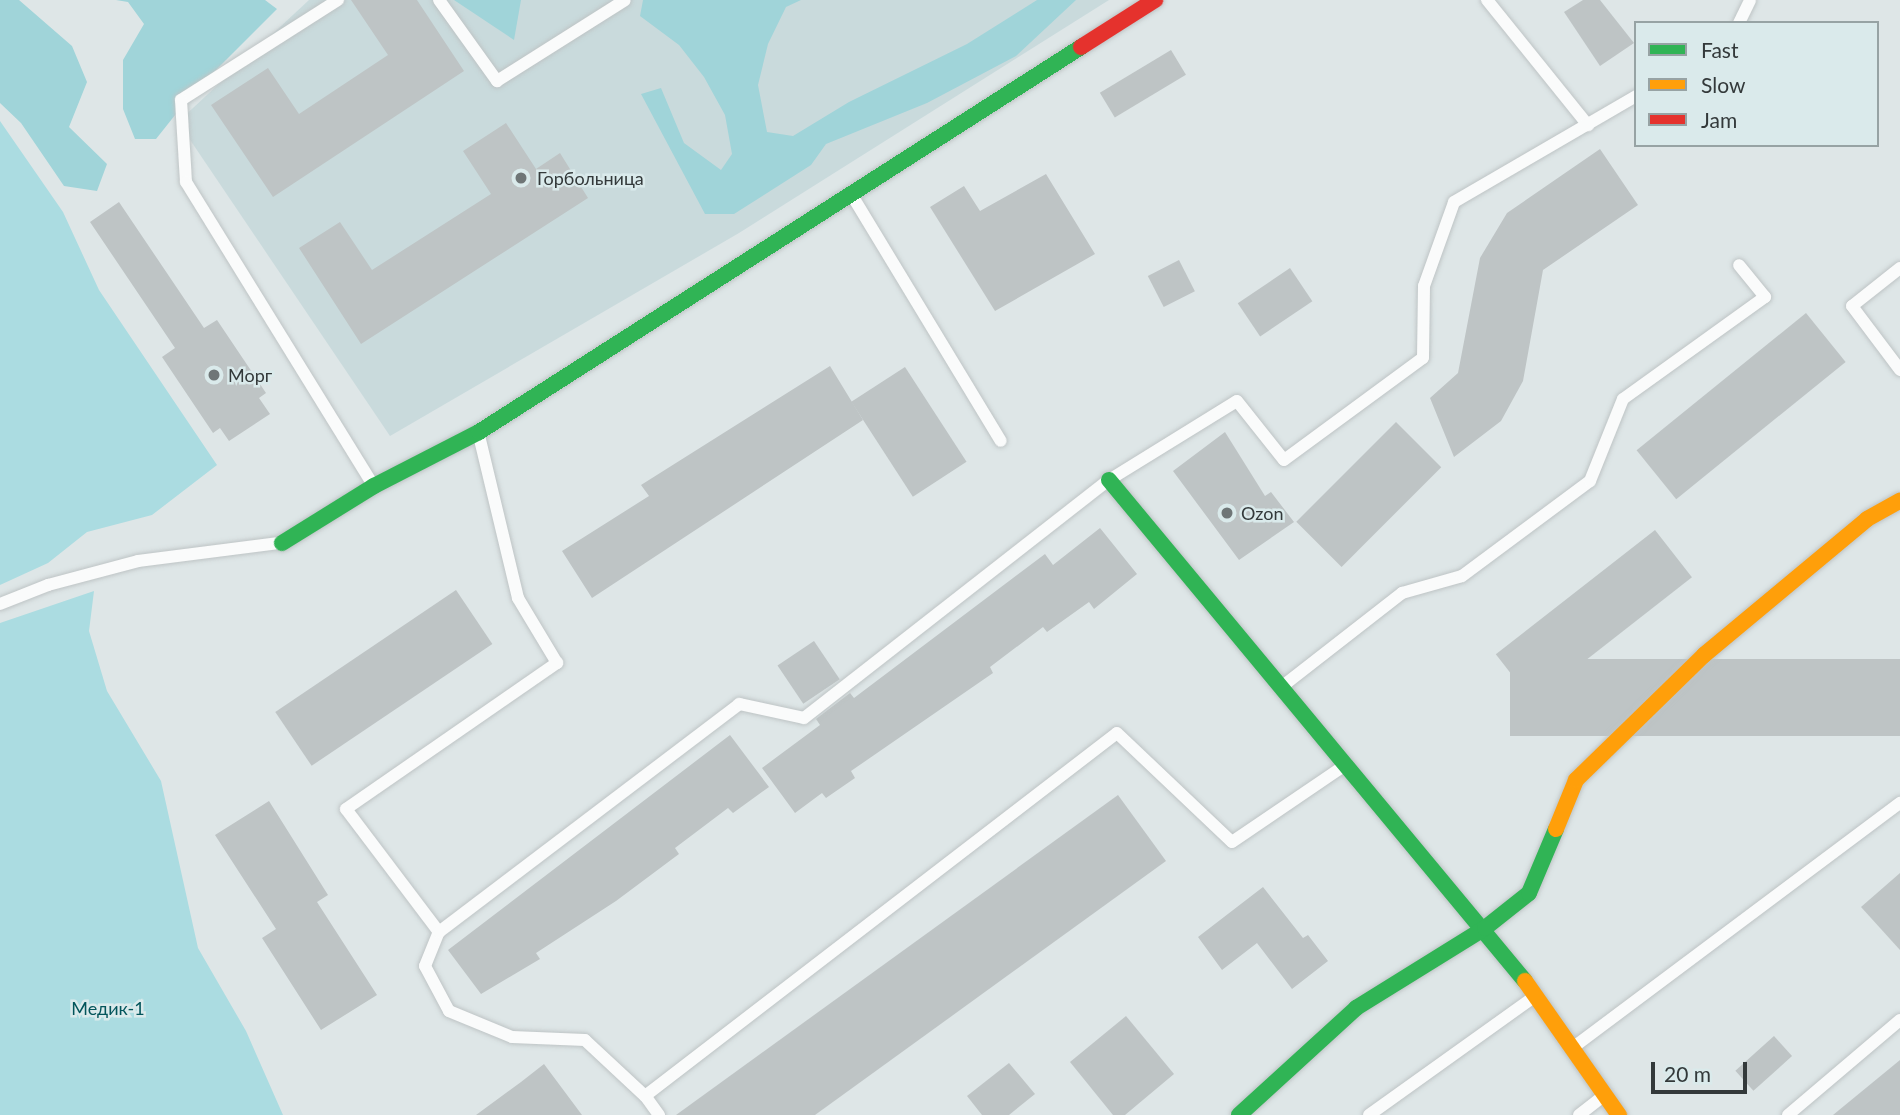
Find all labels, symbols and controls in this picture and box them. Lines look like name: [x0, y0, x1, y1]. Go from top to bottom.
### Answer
legend: [1634, 21, 1879, 147]
text: Fast: [1701, 37, 1738, 62]
text: Slow: [1701, 72, 1745, 97]
text: Jam: [1701, 107, 1737, 132]
place label: Горбольница: [537, 167, 644, 189]
marker: Горбольница: [511, 168, 531, 188]
place label: Морг: [228, 364, 272, 386]
marker: Морг: [206, 367, 222, 383]
place label: Ozon: [1241, 502, 1283, 524]
marker: Ozon: [1219, 505, 1235, 521]
park label: Медик-1: [71, 997, 145, 1019]
scale bar: [1655, 1048, 1751, 1092]
text: 20 m: [1664, 1061, 1711, 1086]

